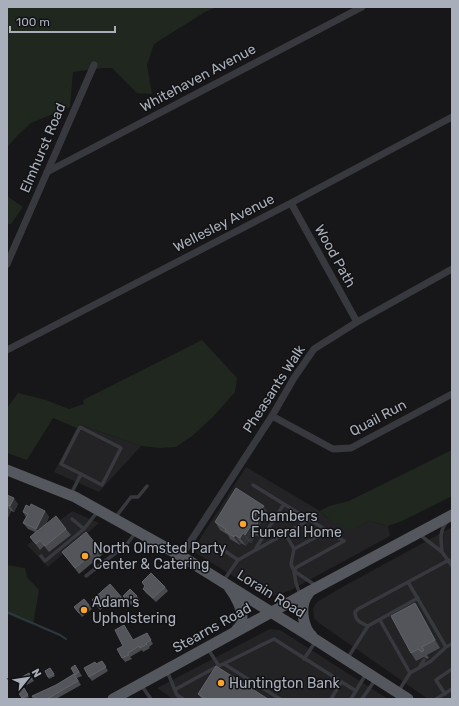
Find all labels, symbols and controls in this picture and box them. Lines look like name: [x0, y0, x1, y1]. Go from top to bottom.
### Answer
scale bar: [10, 8, 115, 34]
text: 100 m: [16, 15, 50, 29]
street label: Whitehaven Avenue: [137, 40, 259, 116]
street label: Elmhurst Road: [16, 101, 70, 195]
street label: Wellesley Avenue: [171, 190, 277, 256]
street label: Wood Path: [311, 222, 359, 290]
street label: Pheasants Walk: [239, 341, 309, 436]
street label: Quail Run: [347, 396, 409, 440]
place label: Chambers Funeral Home: [251, 508, 342, 541]
marker: Chambers Funeral Home: [238, 519, 248, 529]
place label: North Olmsted Party Center & Catering: [93, 540, 226, 573]
marker: North Olmsted Party Center & Catering: [80, 551, 90, 561]
street label: Lorain Road: [234, 566, 308, 622]
place label: Adam's Upholstering: [92, 594, 176, 627]
street label: Stearns Road: [170, 599, 254, 657]
marker: Adam's Upholstering: [79, 605, 89, 615]
north arrow: [8, 658, 48, 698]
text: N: [29, 667, 44, 680]
place label: Huntington Bank: [229, 675, 340, 692]
marker: Huntington Bank: [216, 678, 226, 688]

